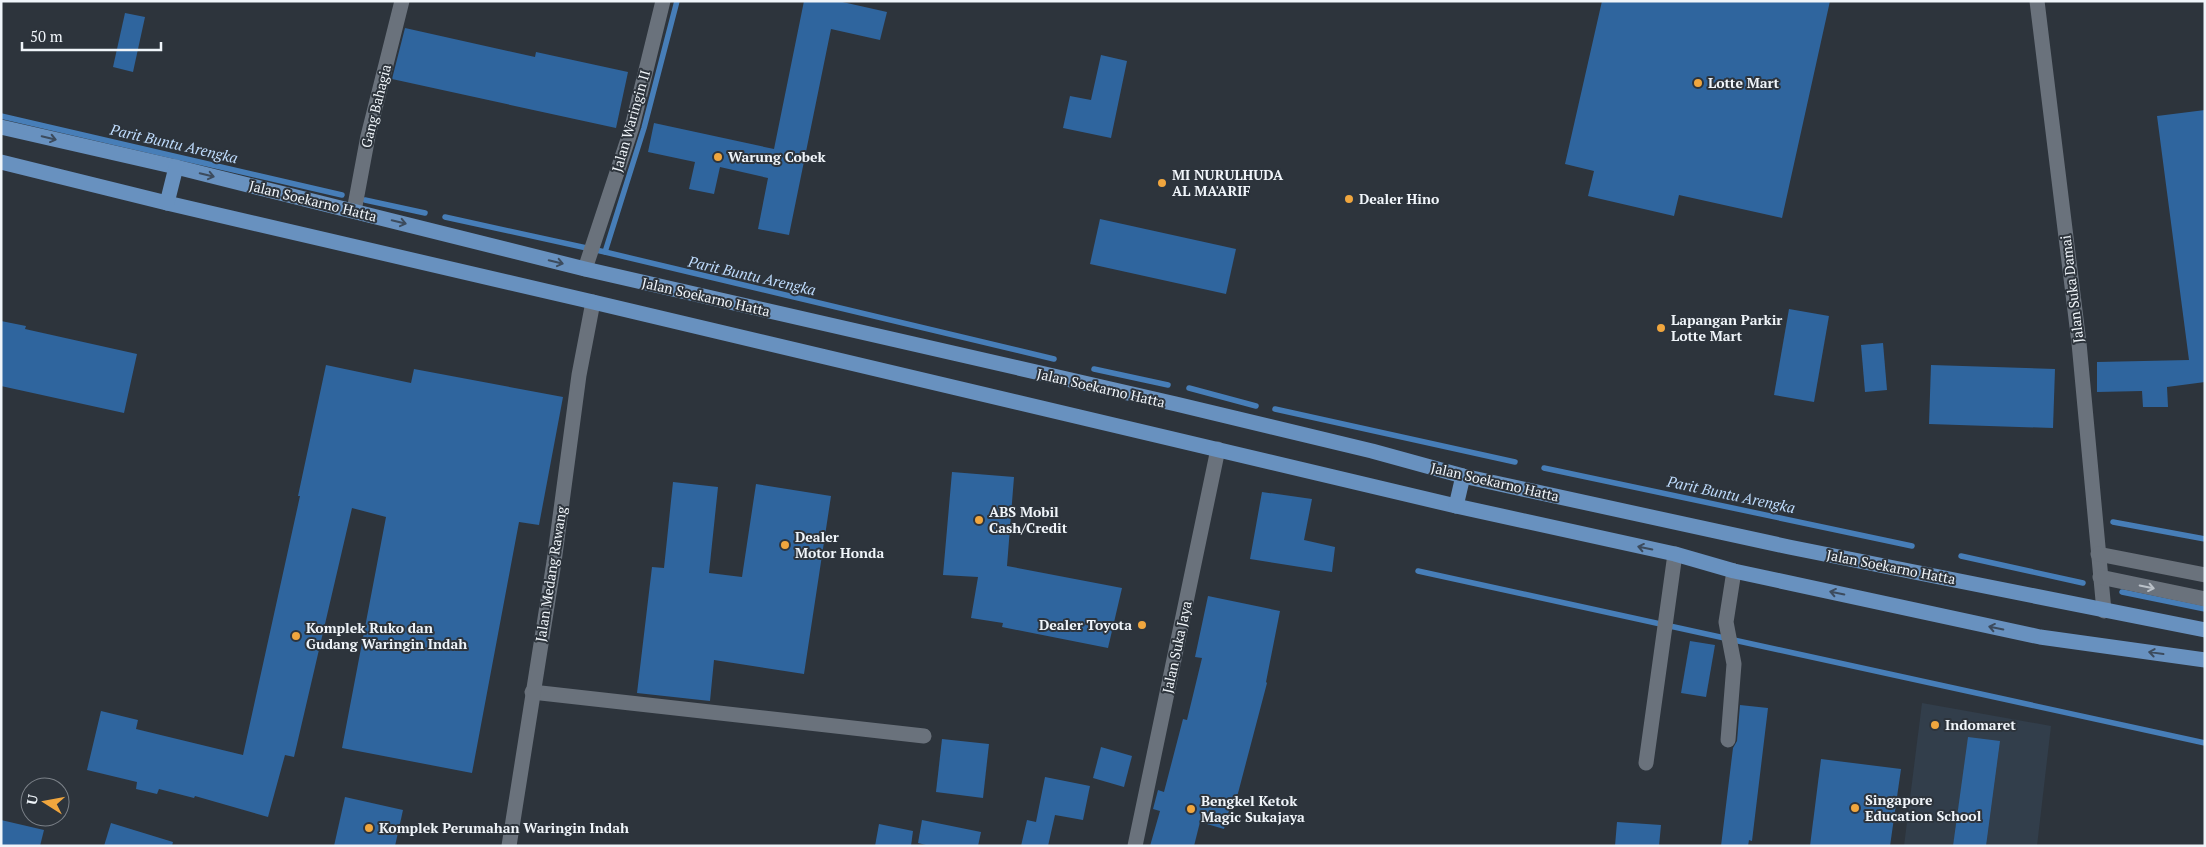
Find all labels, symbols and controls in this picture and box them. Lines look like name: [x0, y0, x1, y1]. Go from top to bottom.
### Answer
scale bar: [22, 20, 161, 52]
text: 50 m: [30, 26, 63, 46]
street label: Gang Bahagia: [356, 62, 395, 150]
street label: Jalan Waringin II: [607, 68, 654, 174]
place label: Lotte Mart: [1708, 73, 1780, 92]
marker: Lotte Mart: [1692, 77, 1704, 89]
water label: Parit Buntu Arengka: [107, 118, 240, 167]
one-way arrow: [40, 134, 56, 143]
place label: Warung Cobek: [728, 147, 827, 166]
marker: Warung Cobek: [712, 151, 724, 163]
place label: MI NURULHUDA AL MA'ARIF: [1172, 165, 1284, 200]
one-way arrow: [199, 171, 215, 180]
street label: Jalan Soekarno Hatta: [247, 175, 379, 226]
marker: MI NURULHUDA AL MA'ARIF: [1156, 177, 1168, 189]
place label: Dealer Hino: [1359, 189, 1439, 208]
marker: Dealer Hino: [1343, 193, 1355, 205]
one-way arrow: [390, 218, 406, 227]
street label: Jalan Suka Damai: [2055, 234, 2088, 344]
water label: Parit Buntu Arengka: [685, 250, 818, 299]
one-way arrow: [548, 258, 564, 267]
street label: Jalan Soekarno Hatta: [640, 273, 772, 321]
place label: Lapangan Parkir Lotte Mart: [1671, 310, 1782, 345]
marker: Lapangan Parkir Lotte Mart: [1655, 322, 1667, 334]
street label: Jalan Soekarno Hatta: [1035, 364, 1167, 412]
street label: Jalan Soekarno Hatta: [1429, 458, 1561, 506]
water label: Parit Buntu Arengka: [1664, 470, 1797, 517]
place label: ABS Mobil Cash/Credit: [989, 502, 1068, 537]
street label: Jalan Medang Rawang: [530, 504, 571, 643]
marker: ABS Mobil Cash/Credit: [973, 514, 985, 526]
place label: Dealer Motor Honda: [795, 527, 884, 562]
marker: Dealer Motor Honda: [779, 539, 791, 551]
one-way arrow: [1638, 543, 1654, 552]
street label: Jalan Soekarno Hatta: [1825, 545, 1957, 588]
one-way arrow: [2139, 583, 2155, 592]
one-way arrow: [1830, 587, 1846, 597]
street label: Jalan Suka Jaya: [1157, 599, 1196, 695]
place label: Dealer Toyota: [1039, 615, 1132, 634]
place label: Komplek Ruko dan Gudang Waringin Indah: [306, 618, 467, 653]
marker: Dealer Toyota: [1136, 619, 1148, 631]
one-way arrow: [1988, 622, 2004, 632]
marker: Komplek Ruko dan Gudang Waringin Indah: [290, 630, 302, 642]
one-way arrow: [2149, 648, 2165, 658]
place label: Indomaret: [1945, 715, 2016, 734]
marker: Indomaret: [1929, 719, 1941, 731]
north arrow: [20, 777, 70, 827]
place label: Singapore Education School: [1865, 790, 1982, 825]
place label: Bengkel Ketok Magic Sukajaya: [1201, 791, 1305, 826]
text: U: [21, 793, 42, 806]
marker: Singapore Education School: [1849, 802, 1861, 814]
marker: Bengkel Ketok Magic Sukajaya: [1185, 803, 1197, 815]
place label: Komplek Perumahan Waringin Indah: [379, 818, 629, 837]
marker: Komplek Perumahan Waringin Indah: [363, 822, 375, 834]

